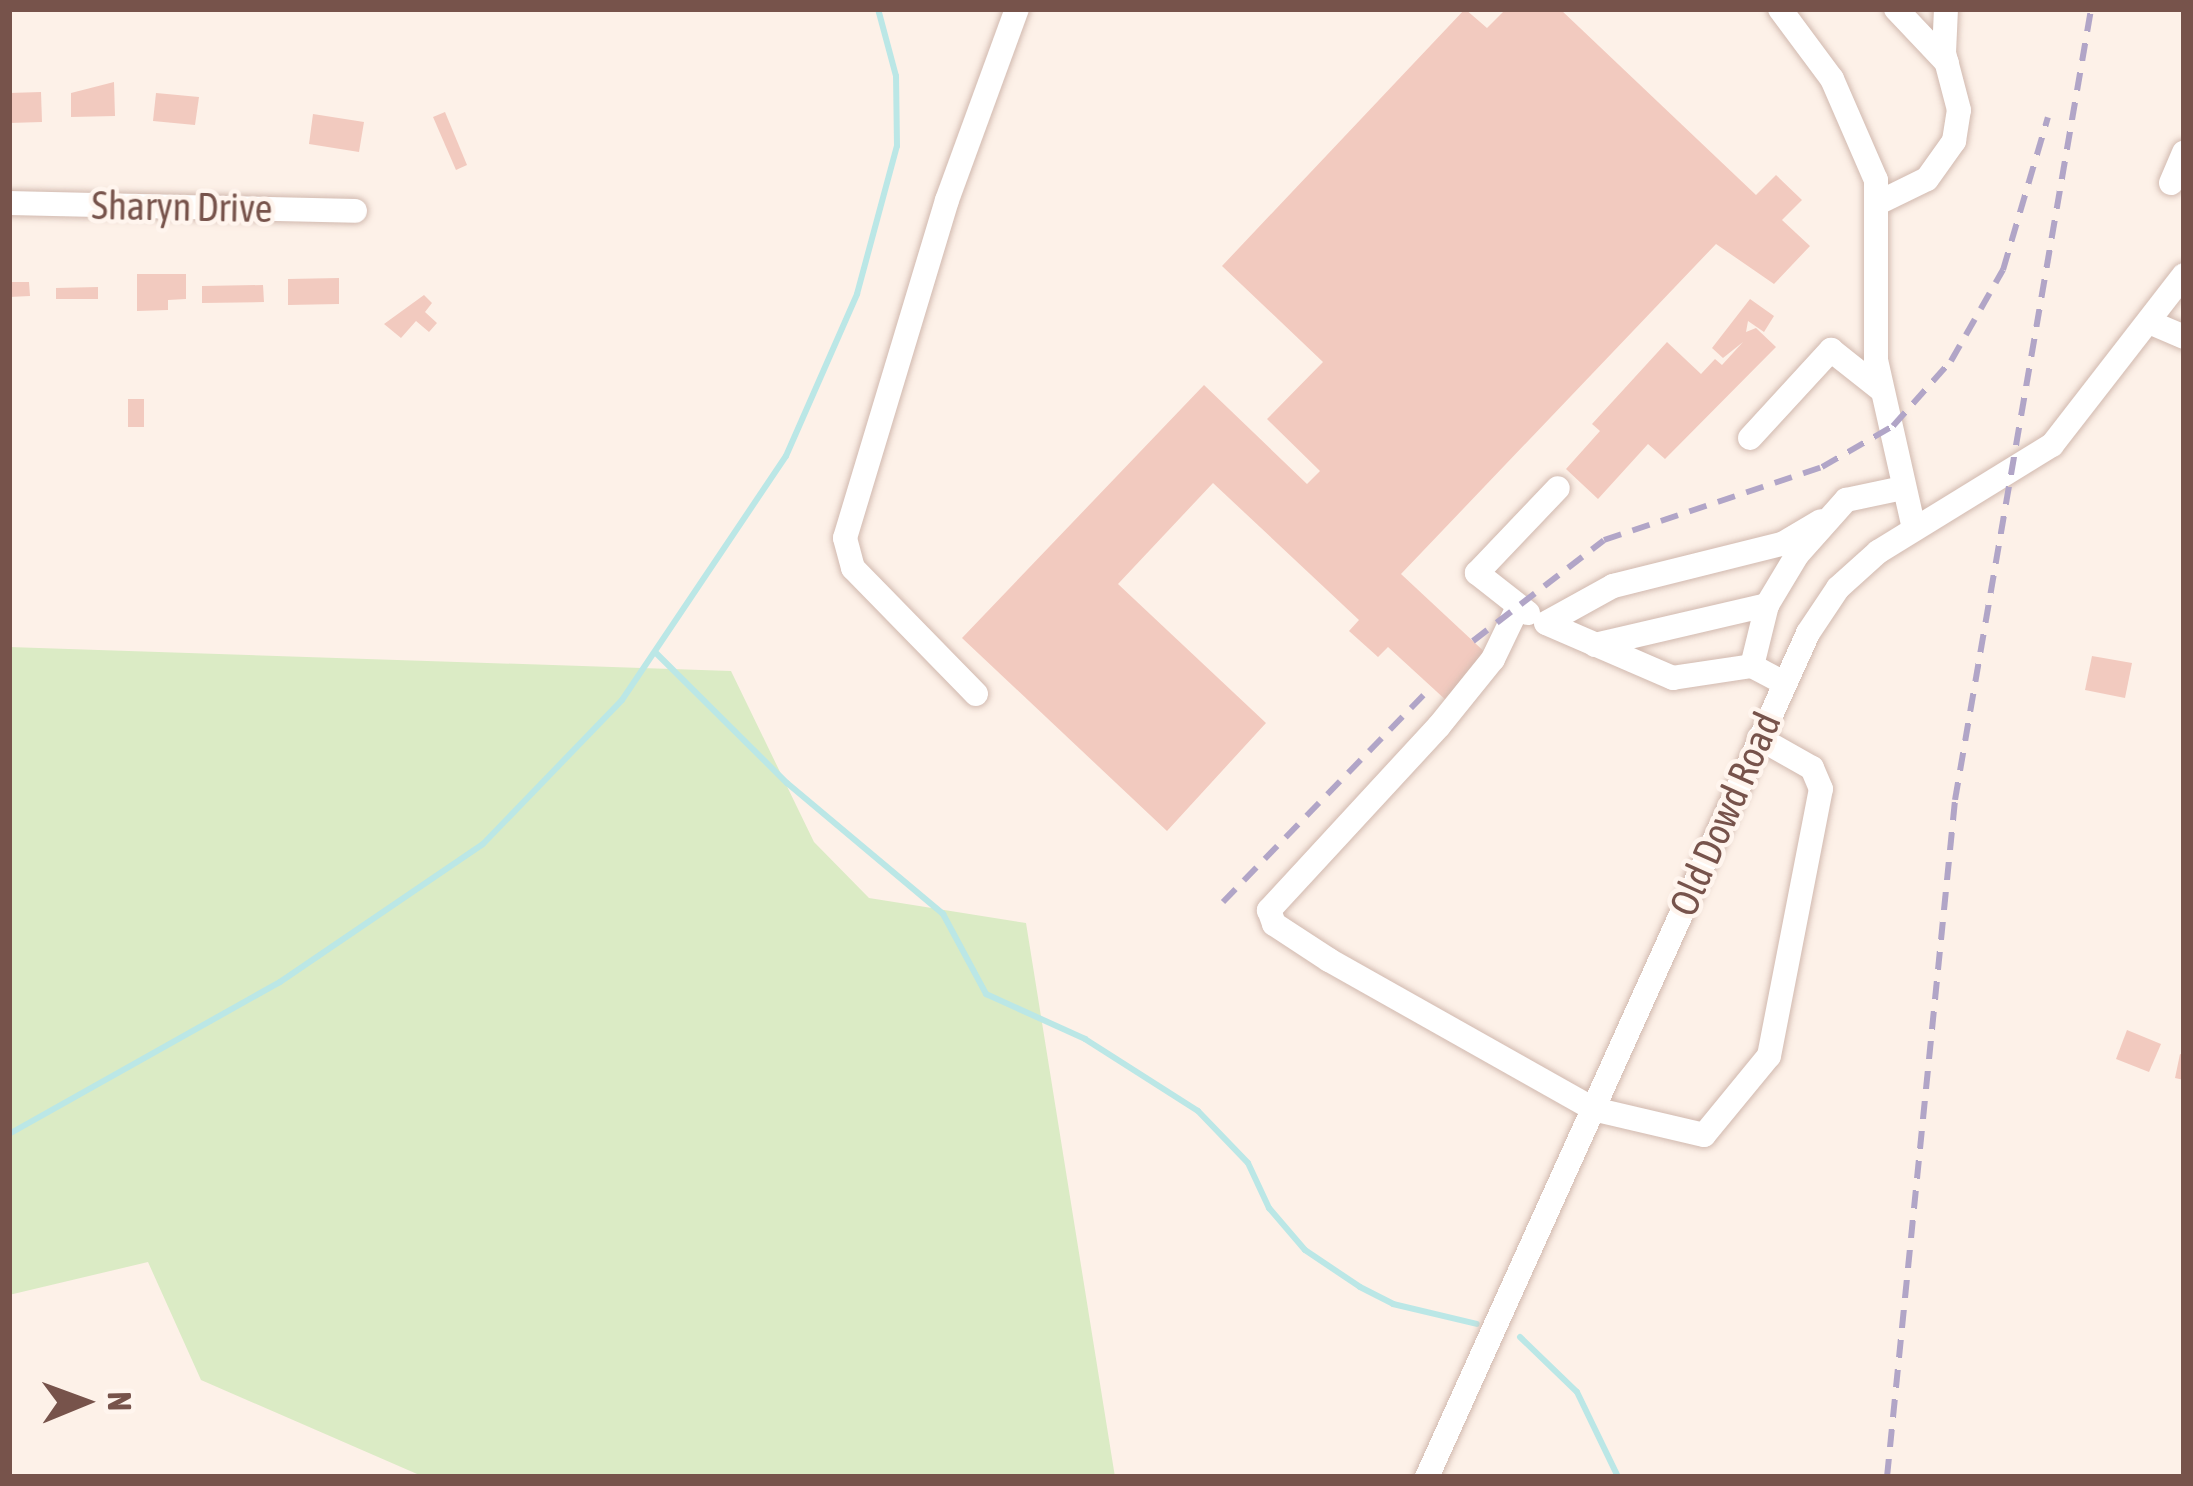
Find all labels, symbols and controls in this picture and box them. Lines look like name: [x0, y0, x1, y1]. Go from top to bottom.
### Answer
street label: Sharyn Drive: [91, 182, 273, 232]
street label: Old Dowd Road: [1659, 705, 1791, 923]
north arrow: [24, 1342, 144, 1462]
text: N: [101, 1391, 139, 1411]

